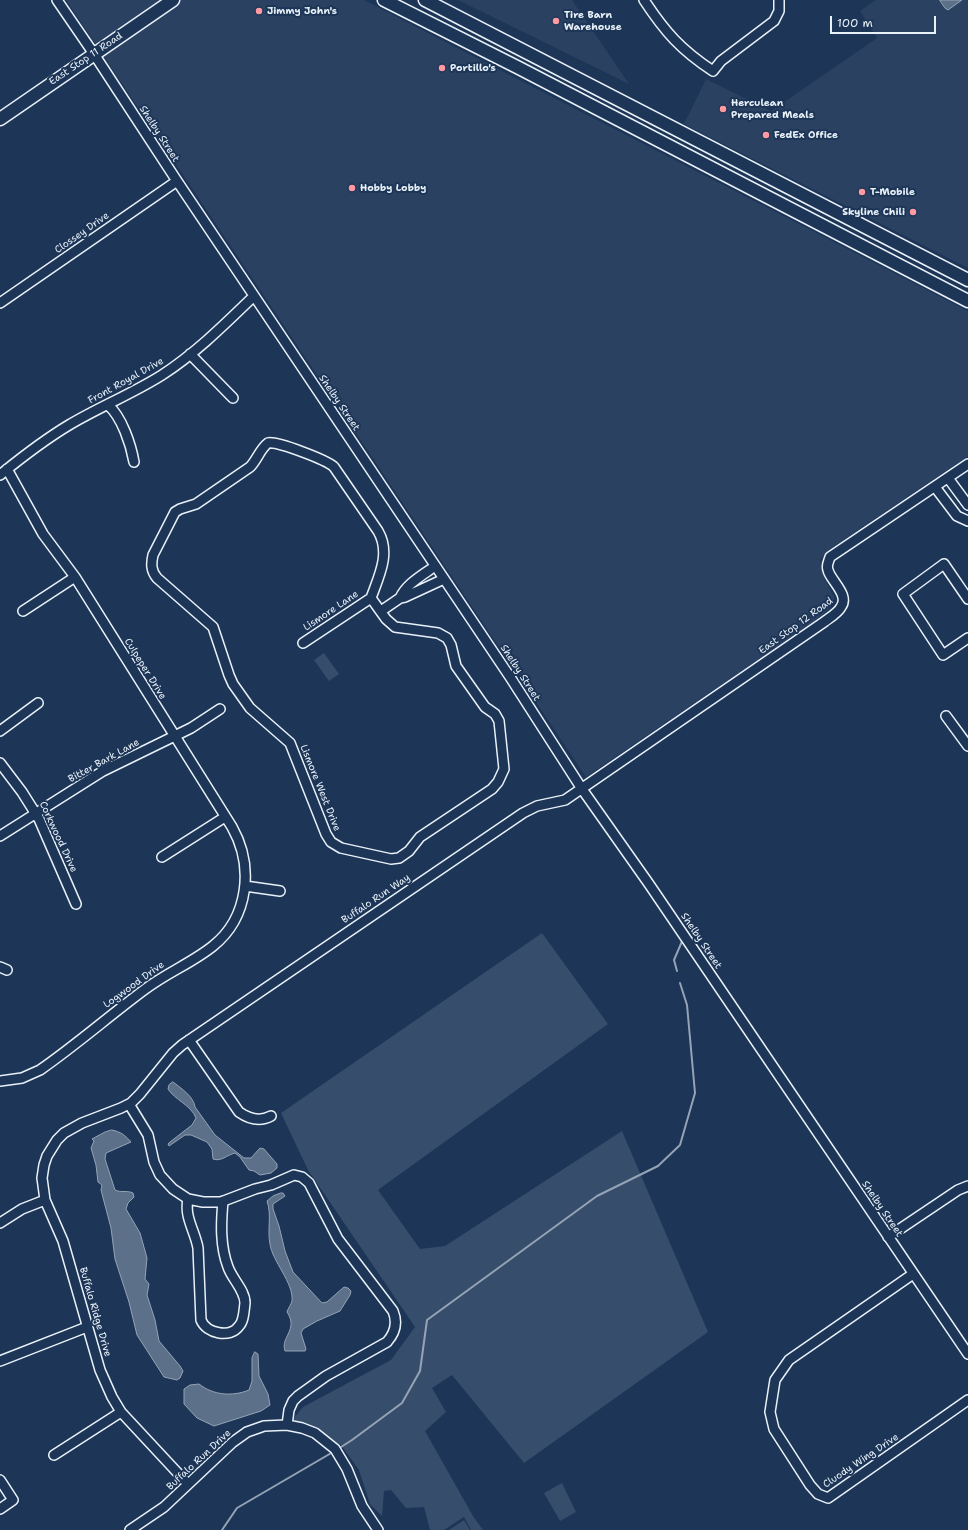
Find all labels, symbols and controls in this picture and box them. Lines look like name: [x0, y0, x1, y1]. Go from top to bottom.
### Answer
place label: Jimmy John's: [267, 5, 337, 17]
marker: Jimmy John's: [254, 6, 264, 16]
scale bar: [832, 8, 938, 34]
place label: Tire Barn Warehouse: [564, 9, 622, 32]
text: 100 m: [837, 15, 873, 31]
marker: Tire Barn Warehouse: [551, 16, 561, 26]
street label: East Stop 11 Road: [47, 30, 125, 88]
place label: Portillo's: [450, 62, 496, 74]
marker: Portillo's: [437, 63, 447, 73]
place label: Herculean Prepared Meals: [731, 97, 814, 120]
street label: Shelby Street: [136, 104, 182, 164]
marker: Herculean Prepared Meals: [718, 104, 728, 114]
place label: FedEx Office: [774, 129, 838, 141]
marker: FedEx Office: [761, 130, 771, 140]
place label: Hobby Lobby: [360, 182, 426, 194]
marker: Hobby Lobby: [347, 183, 357, 193]
place label: T-Mobile: [870, 186, 915, 198]
marker: T-Mobile: [857, 187, 867, 197]
place label: Skyline Chili: [842, 206, 905, 218]
marker: Skyline Chili: [908, 207, 918, 217]
street label: Clossey Drive: [52, 210, 112, 256]
street label: Front Royal Drive: [86, 355, 166, 407]
street label: Shelby Street: [316, 373, 362, 433]
street label: Lismore Lane: [301, 588, 361, 634]
street label: East Stop 12 Road: [757, 595, 835, 657]
street label: Culpeper Drive: [121, 636, 169, 702]
street label: Shelby Street: [497, 643, 543, 703]
street label: Bitter Bark Lane: [66, 737, 142, 785]
street label: Lismore West Drive: [297, 743, 343, 833]
street label: Corkwood Drive: [36, 800, 80, 874]
street label: Buffalo Run Way: [339, 872, 413, 926]
street label: Shelby Street: [678, 911, 724, 971]
street label: Logwood Drive: [101, 959, 167, 1011]
street label: Shelby Street: [859, 1179, 905, 1239]
street label: Buffalo Ridge Drive: [76, 1266, 114, 1358]
street label: Buffalo Run Drive: [164, 1427, 234, 1493]
street label: Cluody Wing Drive: [821, 1431, 901, 1491]

